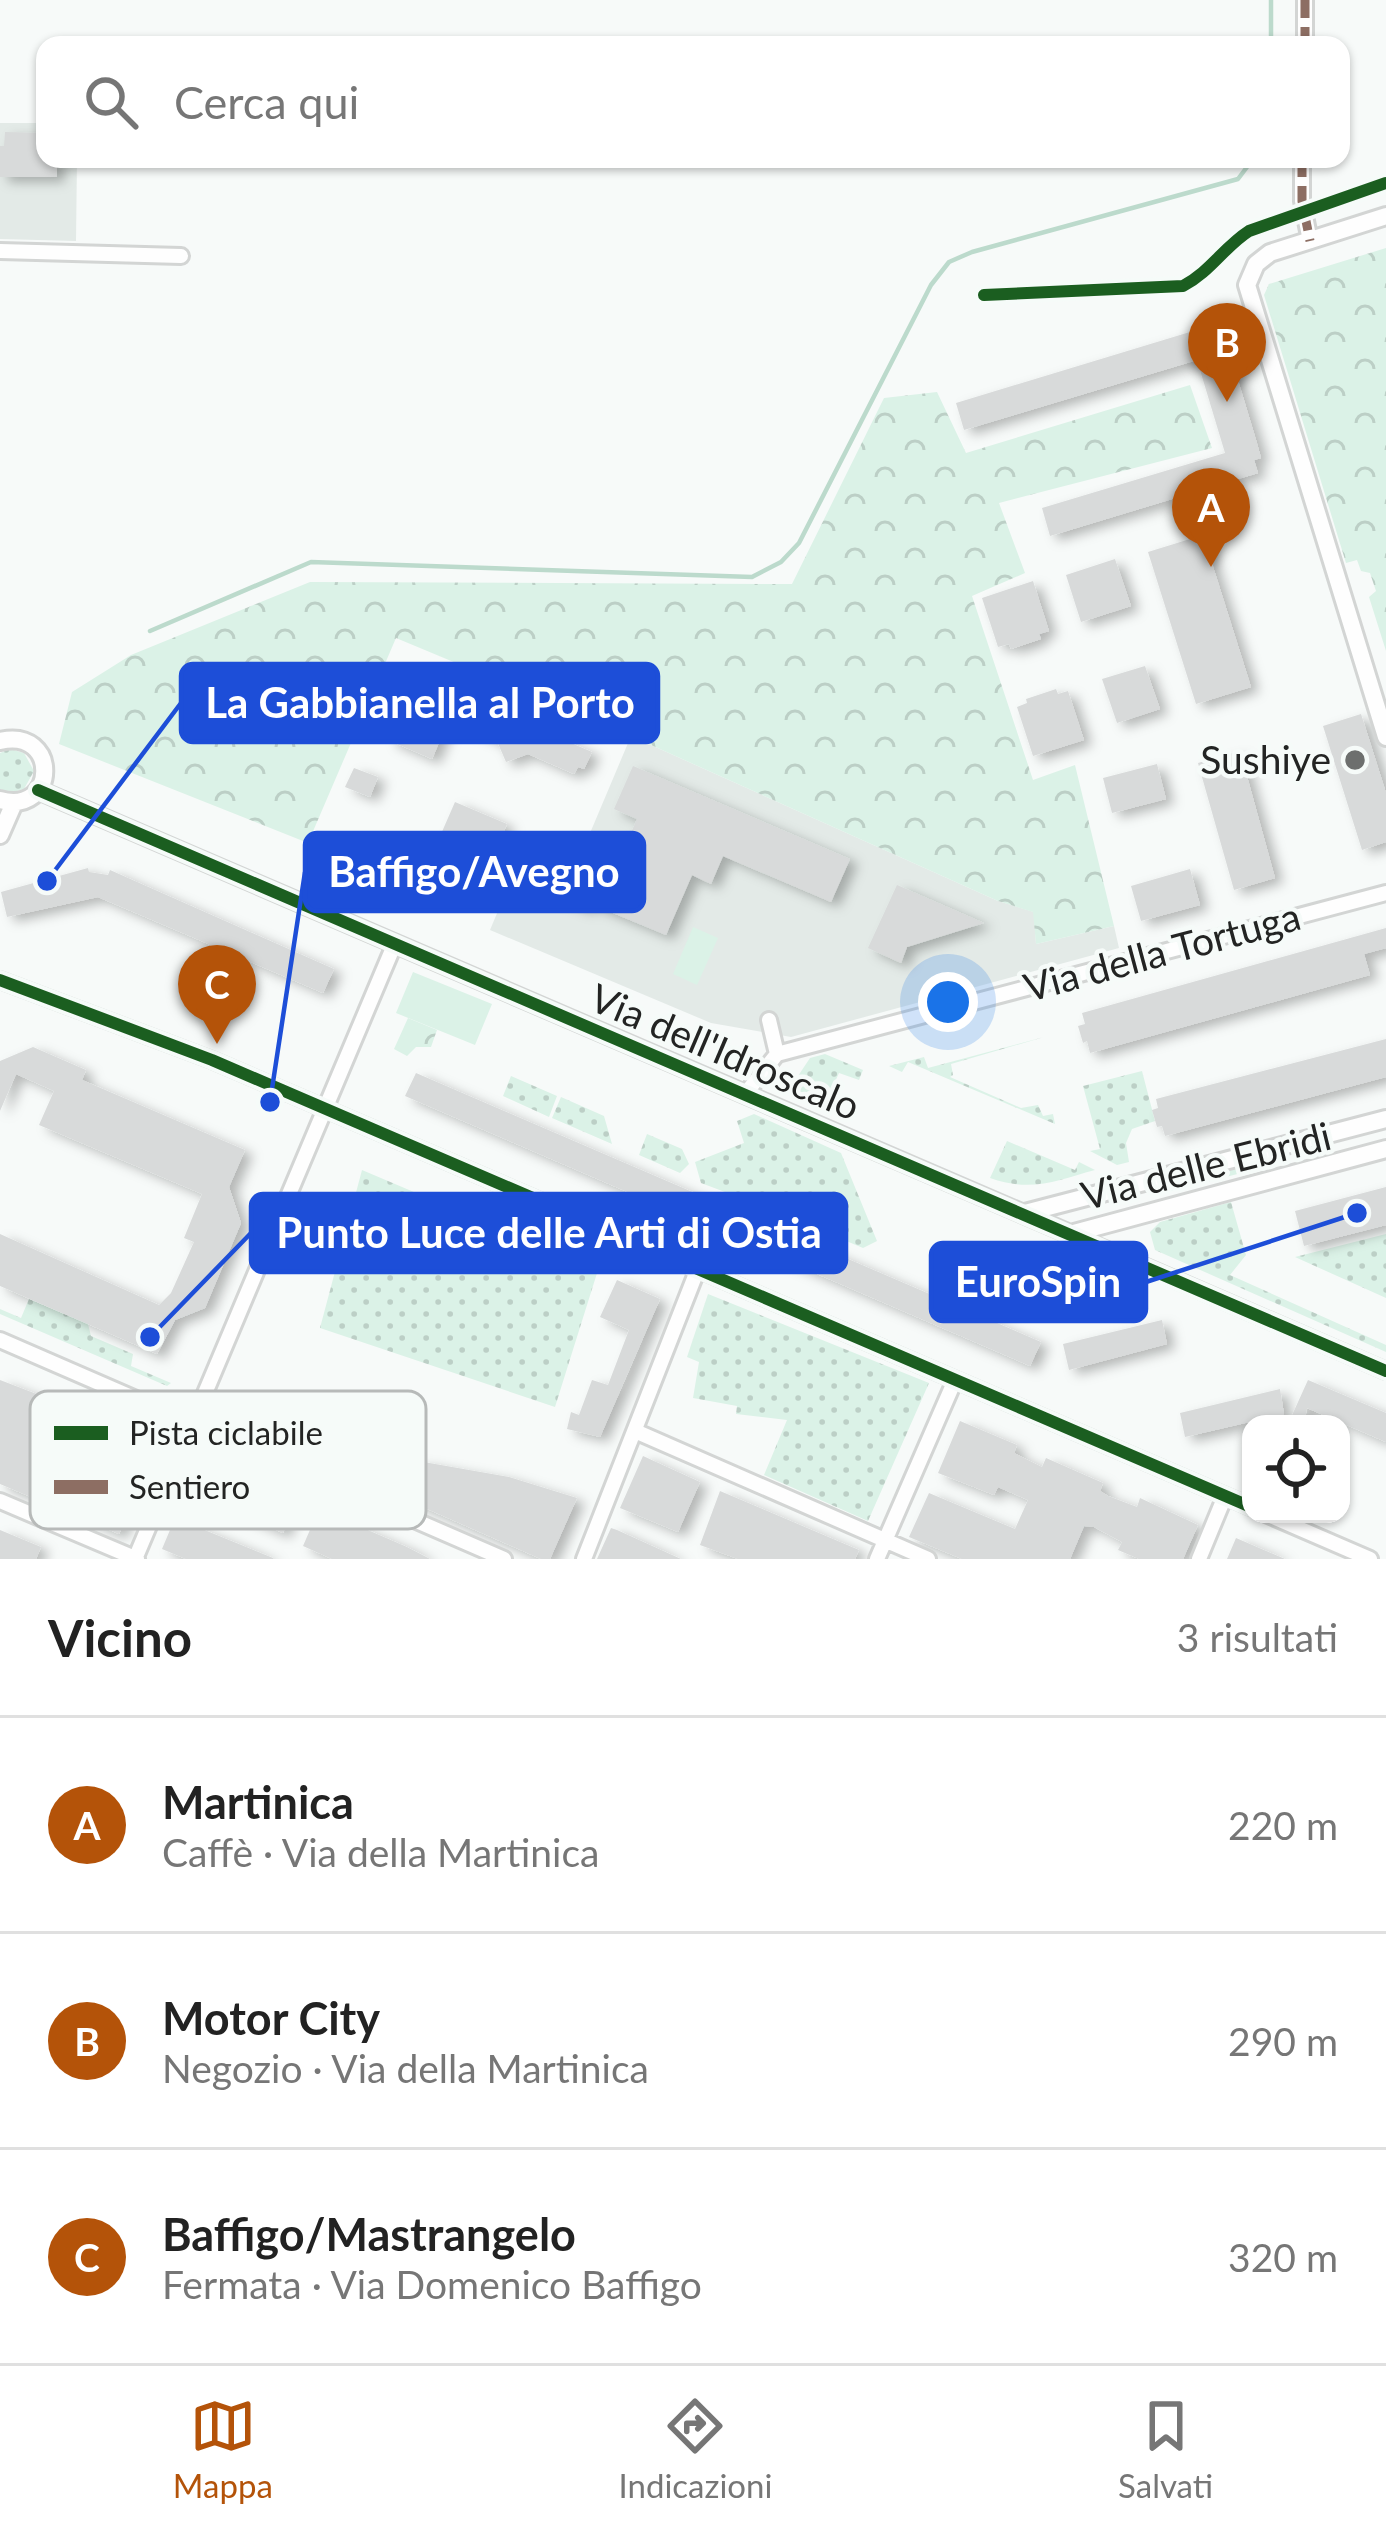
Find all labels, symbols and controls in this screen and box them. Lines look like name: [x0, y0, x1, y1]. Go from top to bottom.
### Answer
search box: [36, 36, 1350, 168]
icon: search: [78, 69, 144, 135]
text: Cerca qui: [174, 75, 359, 129]
pin: B: [1188, 303, 1266, 402]
pin: A: [1172, 468, 1250, 567]
callout: La Gabbianella al Porto: [181, 664, 658, 742]
text: La Gabbianella al Porto: [205, 677, 635, 727]
place label: Sushiye: [1200, 736, 1331, 782]
marker: Sushiye: [1342, 747, 1368, 773]
callout: Baffigo/Avegno: [305, 833, 644, 911]
text: Baffigo/Avegno: [328, 846, 620, 896]
street label: Via della Tortuga: [1019, 892, 1305, 1010]
pin: C: [178, 945, 256, 1044]
your location: [918, 972, 978, 1032]
street label: Via dell'Idroscalo: [584, 974, 867, 1128]
street label: Via delle Ebridi: [1076, 1112, 1335, 1218]
callout: Punto Luce delle Arti di Ostia: [251, 1194, 846, 1272]
text: Punto Luce delle Arti di Ostia: [276, 1207, 822, 1257]
callout: EuroSpin: [931, 1243, 1146, 1321]
text: EuroSpin: [955, 1256, 1121, 1306]
legend: [30, 1391, 426, 1529]
text: Pista ciclabile: [129, 1412, 323, 1452]
map controls: [1242, 1415, 1350, 1523]
button: locate: [1242, 1415, 1350, 1523]
text: Sentiero: [129, 1466, 250, 1506]
text: Vicino: [48, 1607, 192, 1668]
text: 3 risultati: [1177, 1614, 1338, 1660]
text: Martinica: [162, 1775, 354, 1829]
text: A: [73, 1802, 101, 1848]
text: 220 m: [1228, 1802, 1338, 1848]
text: Caffè · Via della Martinica: [162, 1829, 599, 1875]
text: Motor City: [162, 1991, 380, 2045]
text: B: [74, 2018, 100, 2064]
text: 290 m: [1228, 2018, 1338, 2064]
text: Negozio · Via della Martinica: [162, 2045, 649, 2091]
text: Baffigo/Mastrangelo: [162, 2207, 576, 2261]
text: C: [74, 2234, 100, 2280]
text: 320 m: [1228, 2234, 1338, 2280]
text: Fermata · Via Domenico Baffigo: [162, 2261, 702, 2307]
tab: Mappa: [173, 2393, 273, 2505]
tab: Indicazioni: [619, 2393, 772, 2505]
tab: Salvati: [1118, 2393, 1213, 2505]

